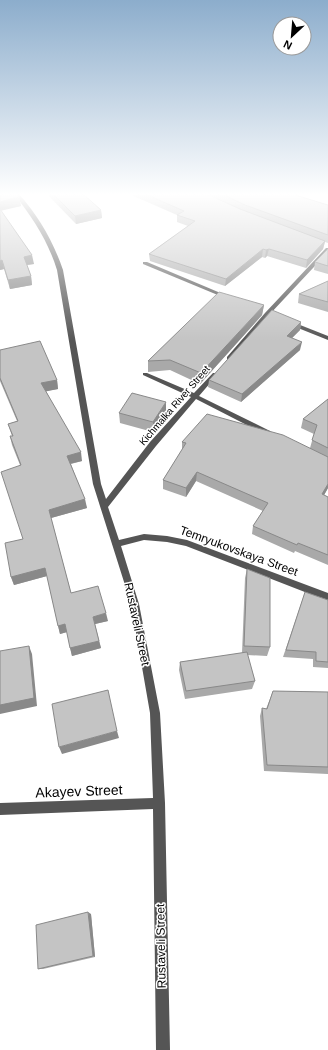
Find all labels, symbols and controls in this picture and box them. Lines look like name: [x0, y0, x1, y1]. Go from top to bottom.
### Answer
north arrow: [272, 16, 312, 56]
text: N: [281, 38, 294, 52]
street label: Kichmalka River Street: [137, 363, 212, 447]
street label: Temryukovskaya Street: [178, 523, 301, 579]
street label: Rustaveli Street: [121, 581, 153, 668]
street label: Akayev Street: [35, 781, 123, 801]
street label: Rustaveli Street: [153, 903, 169, 988]

